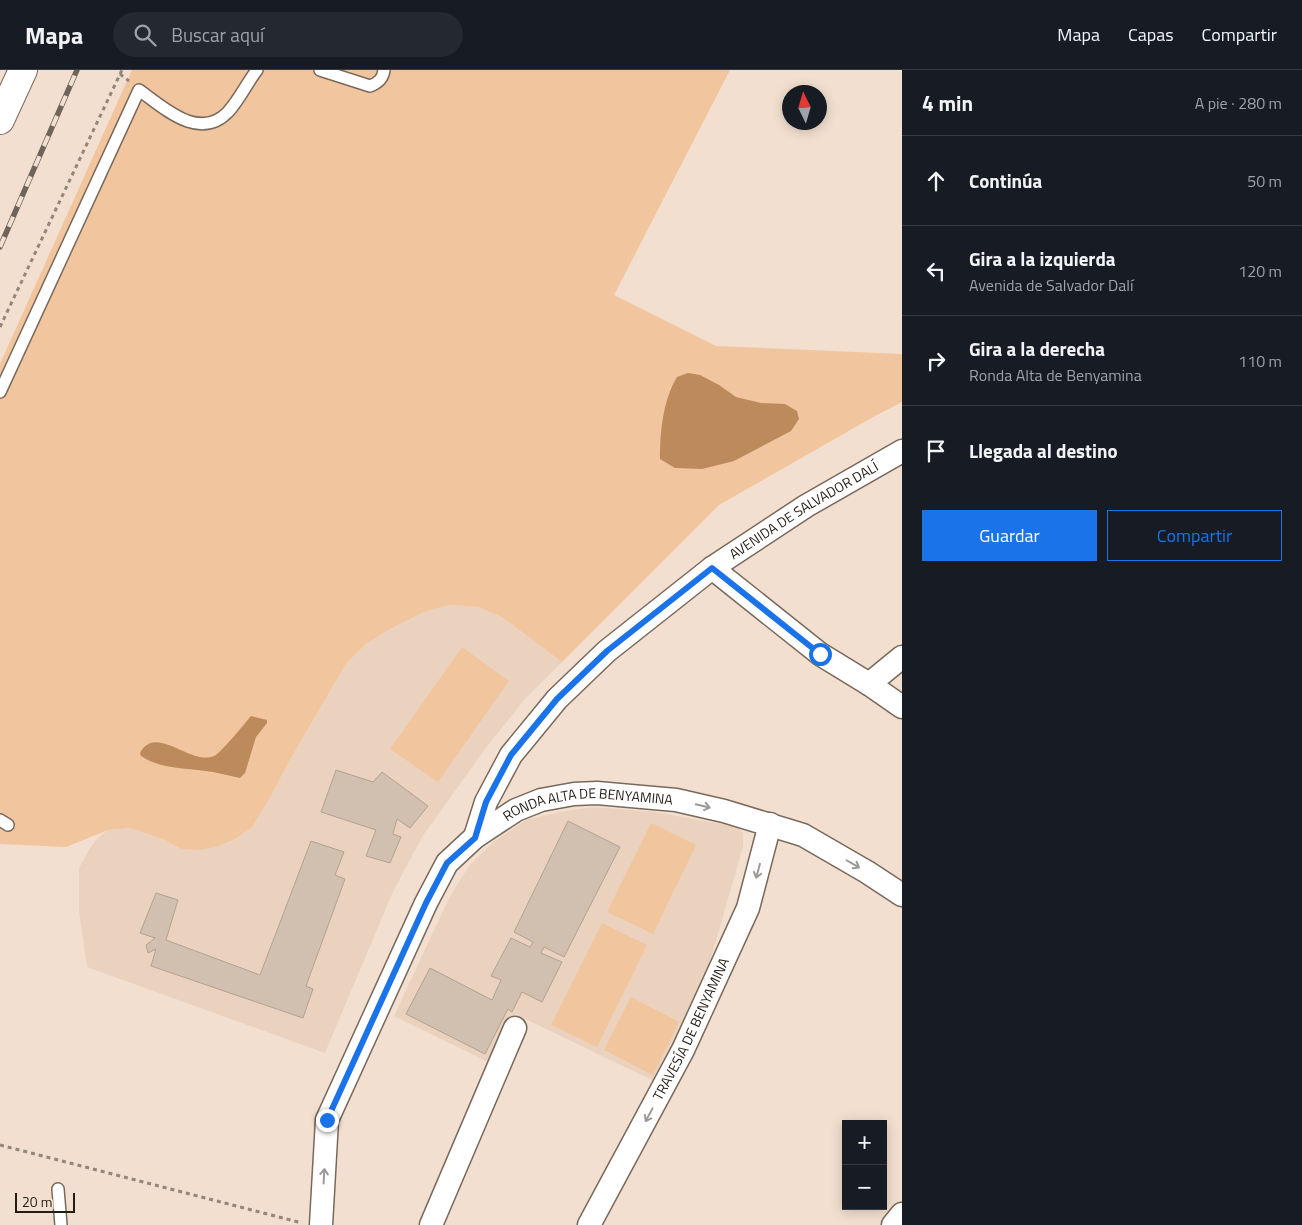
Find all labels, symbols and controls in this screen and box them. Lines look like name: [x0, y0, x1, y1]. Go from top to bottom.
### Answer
search box: [113, 12, 463, 57]
text: Mapa: [25, 17, 83, 53]
text: Buscar aquí: [171, 20, 264, 49]
icon: search: [131, 21, 159, 49]
text: Mapa: [1057, 21, 1100, 48]
text: Capas: [1128, 21, 1174, 48]
text: Compartir: [1202, 21, 1277, 48]
north arrow: [782, 85, 827, 130]
text: 4 min: [922, 87, 973, 119]
text: A pie · 280 m: [1195, 91, 1282, 115]
text: Continúa: [969, 166, 1042, 195]
icon: ahead: [922, 167, 950, 195]
text: 50 m: [1247, 169, 1282, 193]
text: Gira a la izquierda: [969, 244, 1116, 273]
icon: left: [922, 257, 950, 285]
text: 120 m: [1238, 259, 1282, 283]
text: Avenida de Salvador Dalí: [969, 273, 1134, 297]
text: Gira a la derecha: [969, 334, 1105, 363]
icon: right: [922, 347, 950, 375]
text: 110 m: [1238, 349, 1282, 373]
text: Ronda Alta de Benyamina: [969, 363, 1142, 387]
text: Llegada al destino: [969, 436, 1118, 465]
icon: arrive: [922, 437, 950, 465]
street label: AVENIDA DE SALVADOR DALÍ: [725, 455, 883, 564]
button: Guardar: [922, 510, 1097, 561]
button: Compartir: [1107, 510, 1282, 561]
route start: [809, 643, 832, 666]
street label: RONDA ALTA DE BENYAMINA: [498, 782, 674, 826]
one-way arrow: [694, 802, 710, 811]
one-way arrow: [845, 859, 860, 869]
one-way arrow: [752, 863, 762, 879]
street label: TRAVESÍA DE BENYAMINA: [647, 953, 734, 1104]
one-way arrow: [644, 1107, 654, 1122]
route end: [316, 1109, 339, 1132]
map controls: [842, 1120, 887, 1210]
button: +: [842, 1120, 887, 1165]
button: −: [842, 1165, 887, 1210]
one-way arrow: [319, 1169, 328, 1185]
scale bar: [15, 1190, 75, 1213]
text: 20 m: [22, 1191, 52, 1212]

